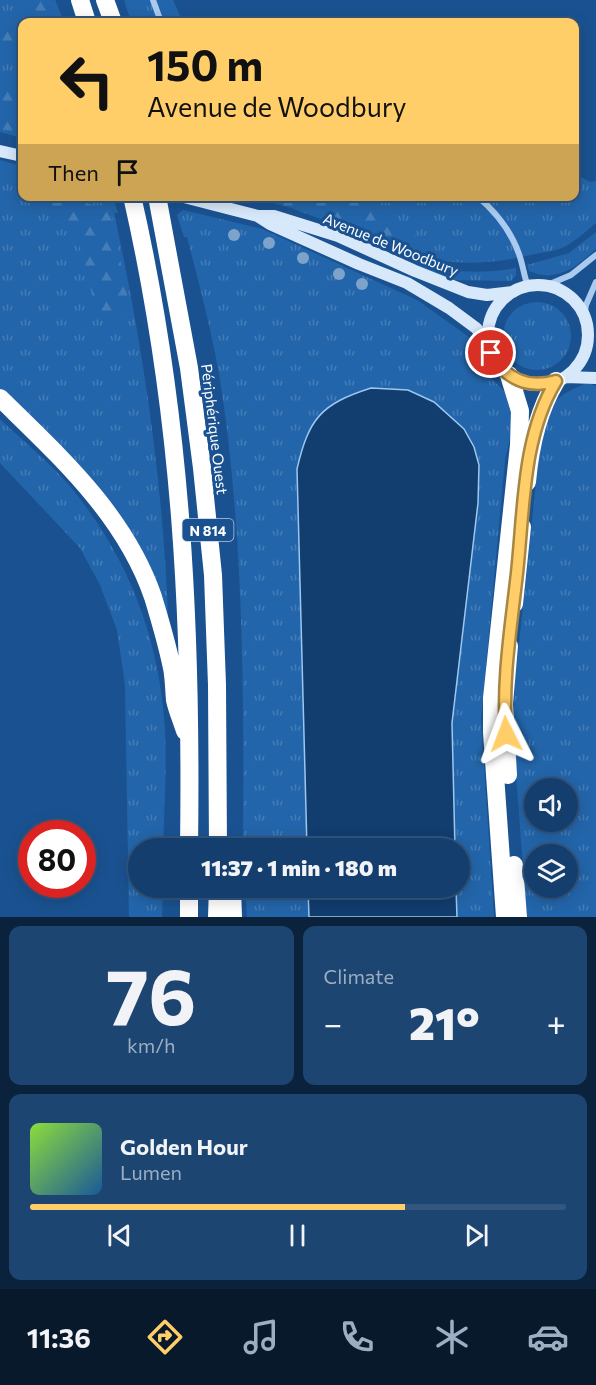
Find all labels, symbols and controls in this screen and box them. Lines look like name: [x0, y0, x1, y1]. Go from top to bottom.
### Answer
text: 150 m: [147, 38, 263, 90]
icon: left: [48, 42, 126, 120]
text: Avenue de Woodbury: [147, 90, 407, 123]
icon: arrive: [111, 156, 144, 189]
text: Then: [48, 159, 99, 186]
street label: Avenue de Woodbury: [321, 209, 461, 279]
pin: [465, 327, 516, 378]
icon: arrive: [474, 336, 507, 369]
street label: Périphérique Ouest: [198, 363, 232, 495]
road number: N 814: [182, 519, 234, 541]
position arrow: [474, 702, 538, 766]
map controls: [524, 778, 578, 898]
button: sound: [524, 778, 578, 832]
speed limit sign: 80: [18, 820, 96, 898]
button: layers: [524, 844, 578, 898]
text: 11:37 · 1 min · 180 m: [201, 854, 397, 881]
text: 76: [106, 946, 197, 1041]
text: Climate: [324, 964, 394, 988]
text: 21°: [409, 994, 480, 1049]
text: −: [324, 1002, 342, 1043]
text: +: [547, 1002, 566, 1043]
text: km/h: [127, 1033, 176, 1057]
text: Golden Hour: [120, 1133, 248, 1160]
text: Lumen: [120, 1160, 182, 1184]
icon: previous: [103, 1219, 136, 1252]
icon: pause: [281, 1219, 314, 1252]
icon: next: [460, 1219, 493, 1252]
icon: directions: [144, 1316, 186, 1358]
icon: music: [240, 1316, 282, 1358]
icon: phone: [336, 1316, 378, 1358]
icon: climate: [431, 1316, 473, 1358]
icon: car: [527, 1316, 569, 1358]
text: 11:36: [27, 1321, 91, 1354]

